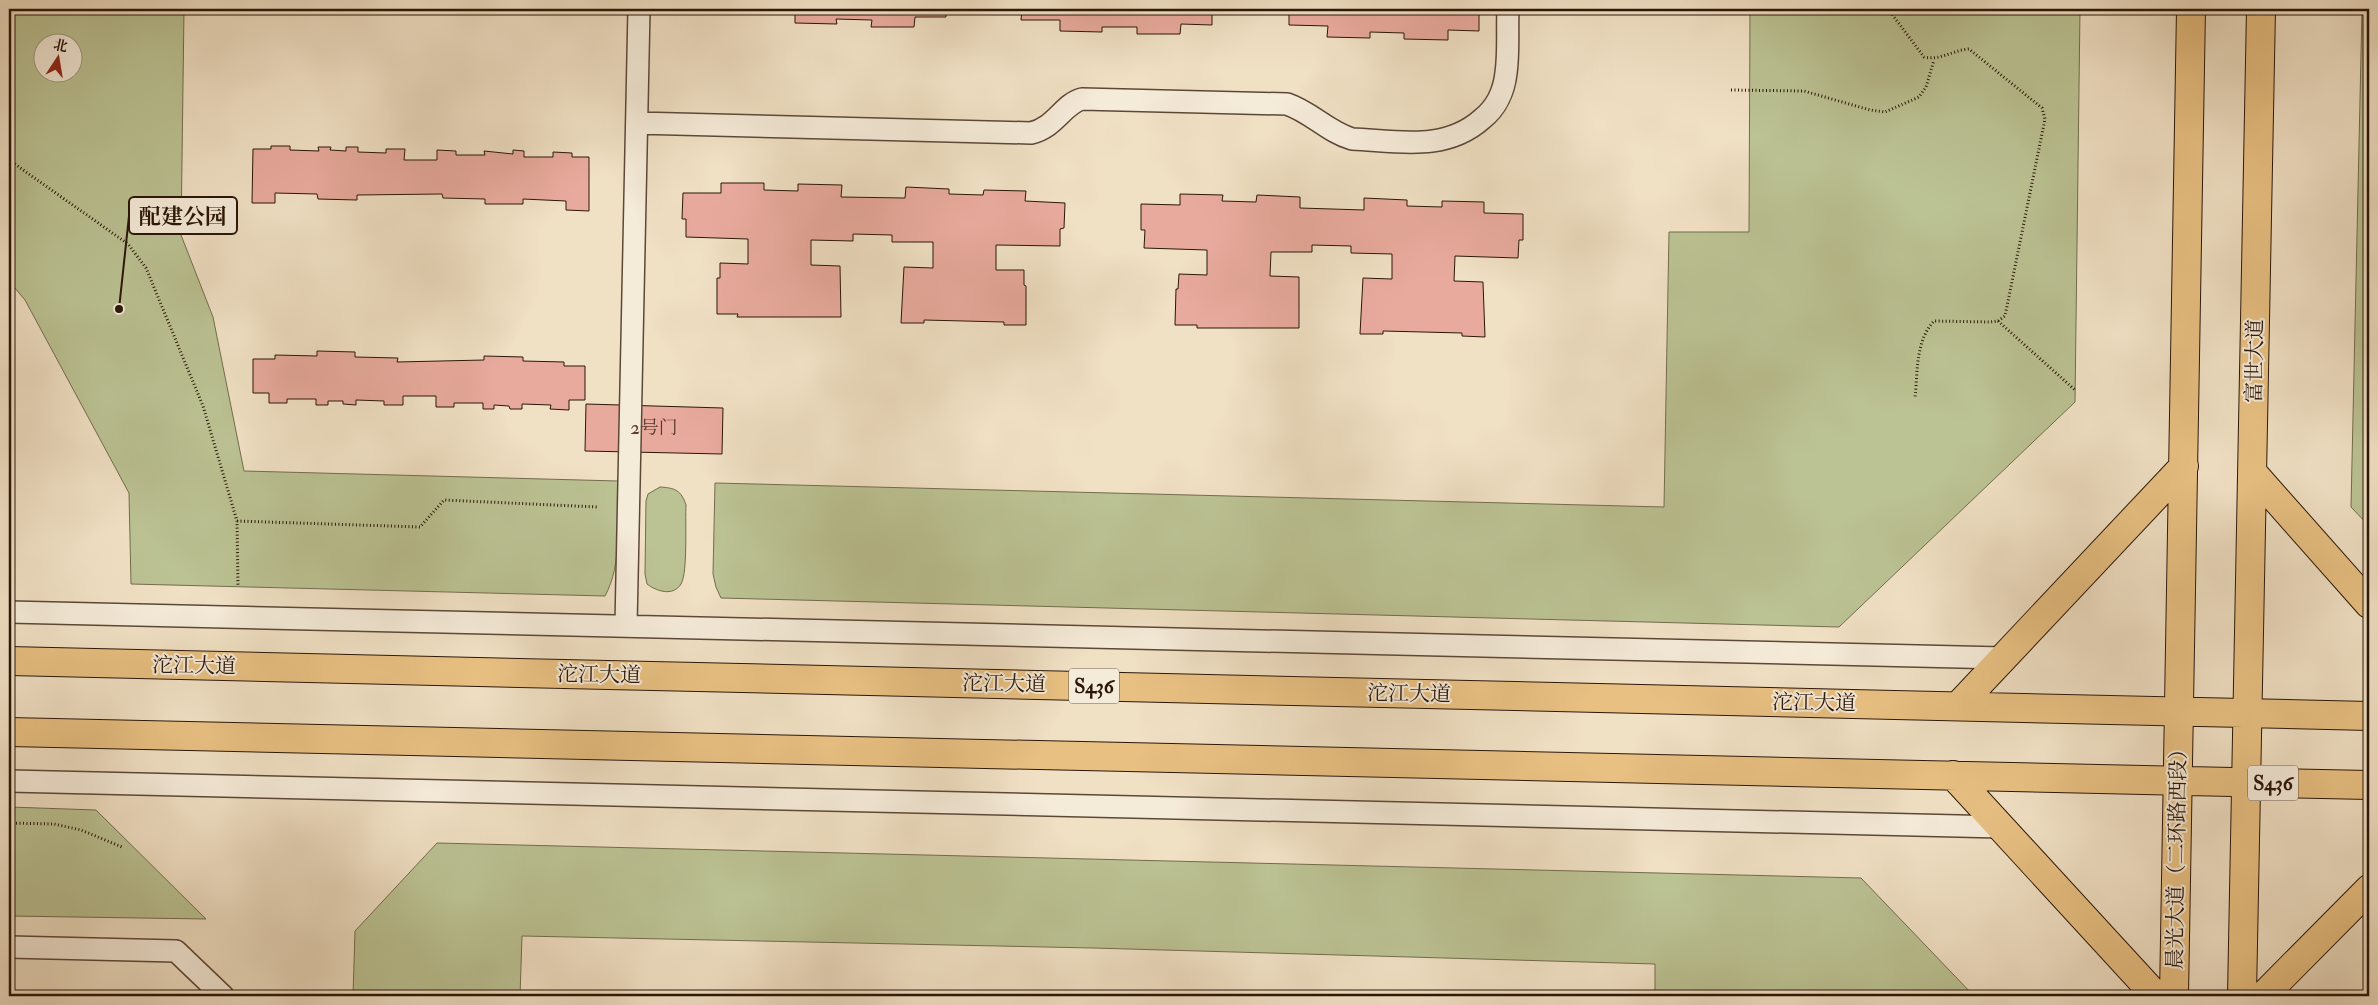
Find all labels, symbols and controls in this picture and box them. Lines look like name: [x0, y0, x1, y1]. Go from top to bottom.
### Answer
north arrow: [32, 32, 82, 82]
text: 北: [52, 36, 69, 56]
callout: 配建公园: [129, 197, 237, 234]
text: 配建公园: [139, 203, 227, 231]
street label: 富世大道: [2241, 319, 2269, 403]
house number: 2号门: [630, 416, 678, 440]
street label: 沱江大道: [152, 652, 236, 680]
street label: 沱江大道: [557, 661, 641, 689]
road number: S436: [1069, 668, 1119, 704]
street label: 沱江大道: [962, 670, 1046, 698]
street label: 沱江大道: [1367, 680, 1451, 708]
street label: 沱江大道: [1772, 689, 1856, 717]
street label: 晨光大道（二环路西段）: [2161, 738, 2193, 970]
road number: S436: [2248, 766, 2298, 800]

